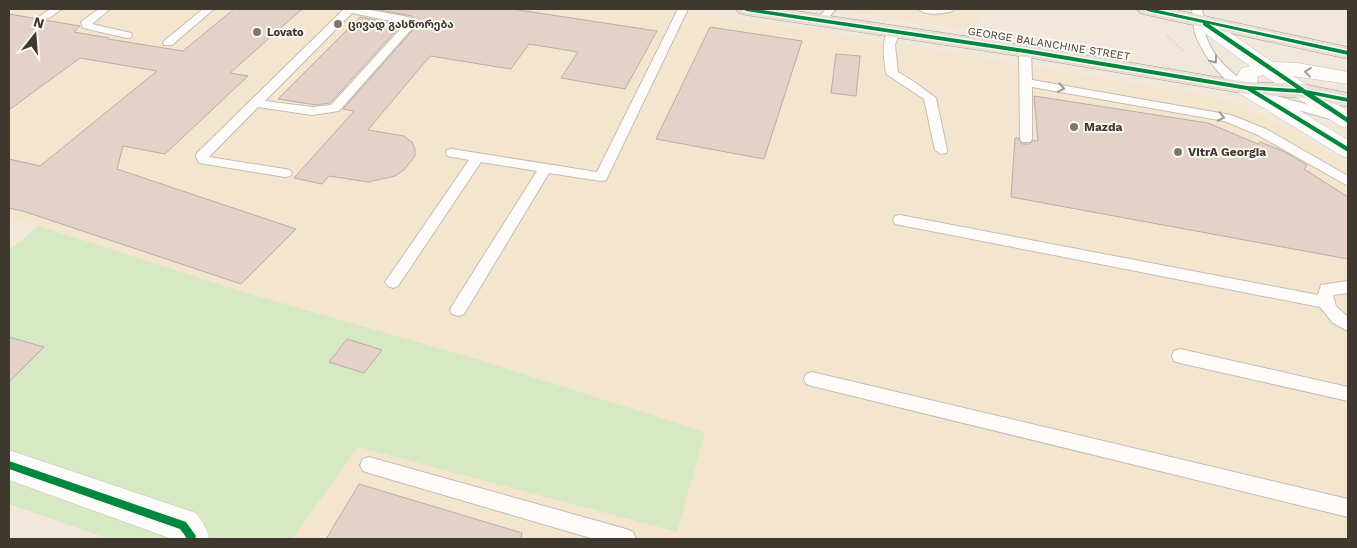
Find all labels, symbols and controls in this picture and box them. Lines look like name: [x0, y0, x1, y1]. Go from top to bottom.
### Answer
north arrow: [10, 10, 60, 60]
text: N: [32, 13, 46, 32]
marker: ცივად გასწორება: [332, 18, 344, 30]
place label: ცივად გასწორება: [348, 18, 454, 31]
street label: GEORGE BALANCHINE STREET: [967, 25, 1132, 63]
marker: Lovato: [251, 26, 263, 38]
place label: Lovato: [267, 26, 304, 39]
one-way arrow: [1208, 54, 1217, 64]
one-way arrow: [1304, 67, 1312, 78]
one-way arrow: [1056, 82, 1065, 93]
one-way arrow: [1216, 112, 1225, 122]
place label: Mazda: [1084, 120, 1123, 134]
marker: Mazda: [1068, 121, 1080, 133]
place label: VitrA Georgia: [1188, 145, 1266, 159]
marker: VitrA Georgia: [1172, 146, 1184, 158]

